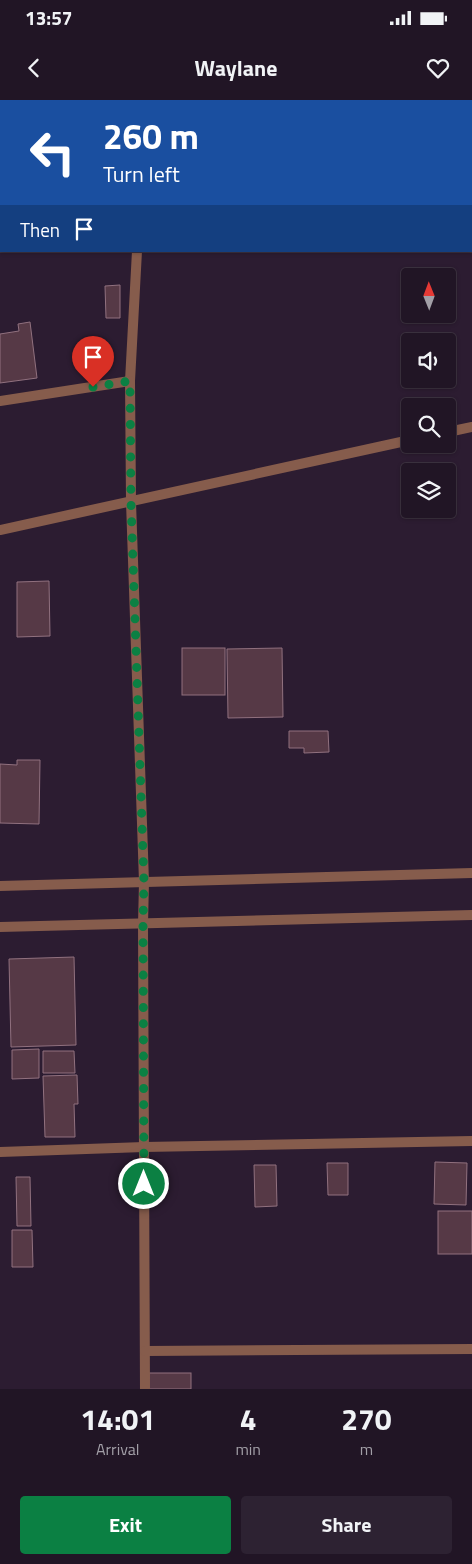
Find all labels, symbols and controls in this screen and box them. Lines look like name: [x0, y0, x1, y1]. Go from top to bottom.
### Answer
text: 13:57: [25, 3, 72, 32]
text: Waylane: [195, 51, 277, 85]
icon: back: [20, 54, 48, 82]
icon: heart: [424, 54, 452, 82]
text: 260 m: [103, 109, 199, 163]
icon: left: [20, 120, 85, 185]
text: Turn left: [103, 157, 180, 191]
text: Then: [20, 215, 60, 244]
icon: arrive: [70, 215, 98, 243]
north arrow: [401, 268, 456, 322]
map controls: [401, 268, 456, 518]
button: sound: [401, 333, 456, 388]
pin: [72, 336, 114, 387]
icon: arrive: [79, 343, 107, 371]
button: search: [401, 398, 456, 453]
button: layers: [401, 463, 456, 518]
position arrow: [117, 1157, 169, 1209]
text: 14:01: [80, 1396, 155, 1442]
text: 4: [240, 1396, 257, 1442]
text: 270: [341, 1396, 392, 1442]
text: Arrival: [96, 1437, 139, 1461]
text: min: [235, 1437, 261, 1461]
text: m: [360, 1437, 373, 1461]
button: Exit: [20, 1496, 231, 1554]
button: Share: [241, 1496, 452, 1554]

